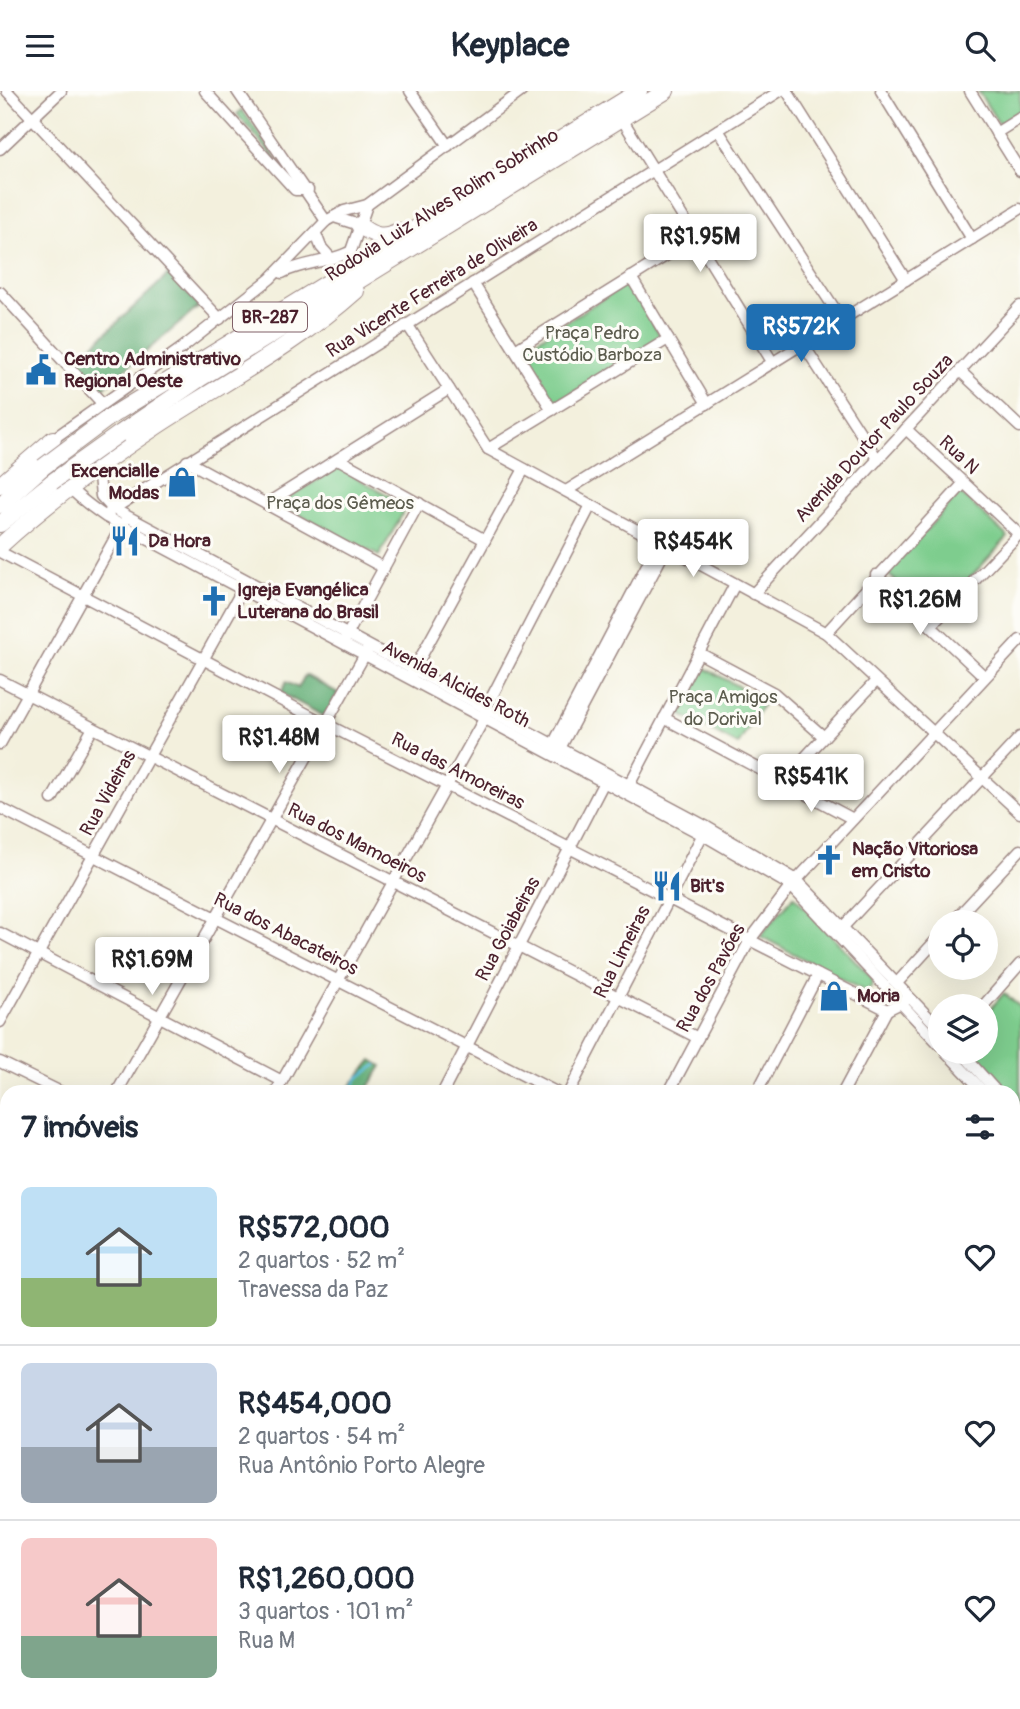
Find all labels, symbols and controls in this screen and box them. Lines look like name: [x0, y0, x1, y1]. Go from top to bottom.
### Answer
text: Keyplace: [451, 26, 569, 66]
icon: menu: [21, 27, 59, 65]
icon: search: [961, 27, 999, 65]
street label: Rodovia Luiz Alves Rolim Sobrinho: [321, 123, 563, 287]
street label: Rua Vicente Ferreira de Oliveira: [322, 213, 542, 363]
pin: R$1.95M: [635, 215, 765, 274]
text: R$1.95M: [660, 222, 740, 251]
road number: BR-287: [233, 302, 307, 331]
pin: R$572K: [744, 305, 858, 364]
text: R$572K: [762, 312, 840, 341]
park label: Praça Pedro Custódio Barboza: [522, 321, 662, 367]
place label: Centro Administrativo Regional Oeste: [64, 347, 242, 393]
street label: Avenida Doutor Paulo Souza: [790, 349, 958, 527]
public building icon: Centro Administrativo Regional Oeste: [24, 353, 58, 387]
street label: Rua N: [934, 430, 984, 480]
place label: Excencialle Modas: [71, 459, 160, 505]
shop icon: Excencialle Modas: [165, 465, 199, 499]
park label: Praça dos Gêmeos: [266, 491, 414, 515]
pin: R$454K: [636, 519, 750, 579]
restaurant icon: Da Hora: [108, 524, 142, 558]
text: R$454K: [654, 527, 732, 556]
place label: Da Hora: [148, 529, 211, 553]
pin: R$1.26M: [855, 577, 985, 637]
place label: Igreja Evangélica Luterana do Brasil: [237, 578, 379, 624]
church icon: Igreja Evangélica Luterana do Brasil: [197, 584, 231, 618]
text: R$1.26M: [879, 585, 961, 614]
street label: Avenida Alcides Roth: [378, 635, 534, 733]
park label: Praça Amigos do Dorival: [669, 685, 778, 731]
pin: R$1.48M: [214, 715, 344, 775]
text: R$1.48M: [238, 723, 320, 752]
street label: Rua das Amoreiras: [387, 727, 529, 815]
street label: Rua Videiras: [75, 745, 142, 840]
pin: R$541K: [754, 755, 868, 814]
text: R$541K: [774, 762, 848, 791]
street label: Rua dos Mamoeiros: [284, 798, 431, 889]
place label: Nação Vitoriosa em Cristo: [851, 837, 978, 883]
church icon: Nação Vitoriosa em Cristo: [812, 843, 846, 877]
restaurant icon: Bit's: [650, 869, 684, 903]
street label: Rua Goiabeiras: [470, 872, 546, 985]
place label: Bit's: [690, 874, 725, 898]
street label: Rua dos Abacateiros: [210, 887, 363, 981]
street label: Rua Limeiras: [588, 901, 656, 1002]
map controls: [928, 910, 998, 1064]
button: locate: [928, 910, 998, 980]
street label: Rua dos Pavões: [671, 919, 751, 1037]
pin: R$1.69M: [87, 937, 217, 997]
text: R$1.69M: [111, 945, 193, 974]
shop icon: Moria: [817, 979, 851, 1013]
place label: Moria: [857, 984, 900, 1008]
button: layers: [928, 994, 998, 1064]
icon: filters: [961, 1108, 999, 1146]
text: 7 imóveis: [21, 1109, 138, 1146]
text: R$572,000: [238, 1209, 390, 1246]
icon: home: [77, 1215, 161, 1299]
icon: heart: [961, 1238, 999, 1276]
text: 2 quartos · 52 m²: [238, 1246, 405, 1275]
text: Travessa da Paz: [238, 1275, 388, 1304]
text: R$454,000: [238, 1385, 392, 1422]
icon: home: [77, 1391, 161, 1475]
icon: heart: [961, 1414, 999, 1452]
text: 2 quartos · 54 m²: [238, 1422, 406, 1451]
text: Rua Antônio Porto Alegre: [238, 1451, 485, 1480]
text: R$1,260,000: [238, 1560, 415, 1597]
icon: home: [77, 1566, 161, 1650]
icon: heart: [961, 1589, 999, 1627]
text: 3 quartos · 101 m²: [238, 1597, 413, 1626]
text: Rua M: [238, 1626, 295, 1655]

